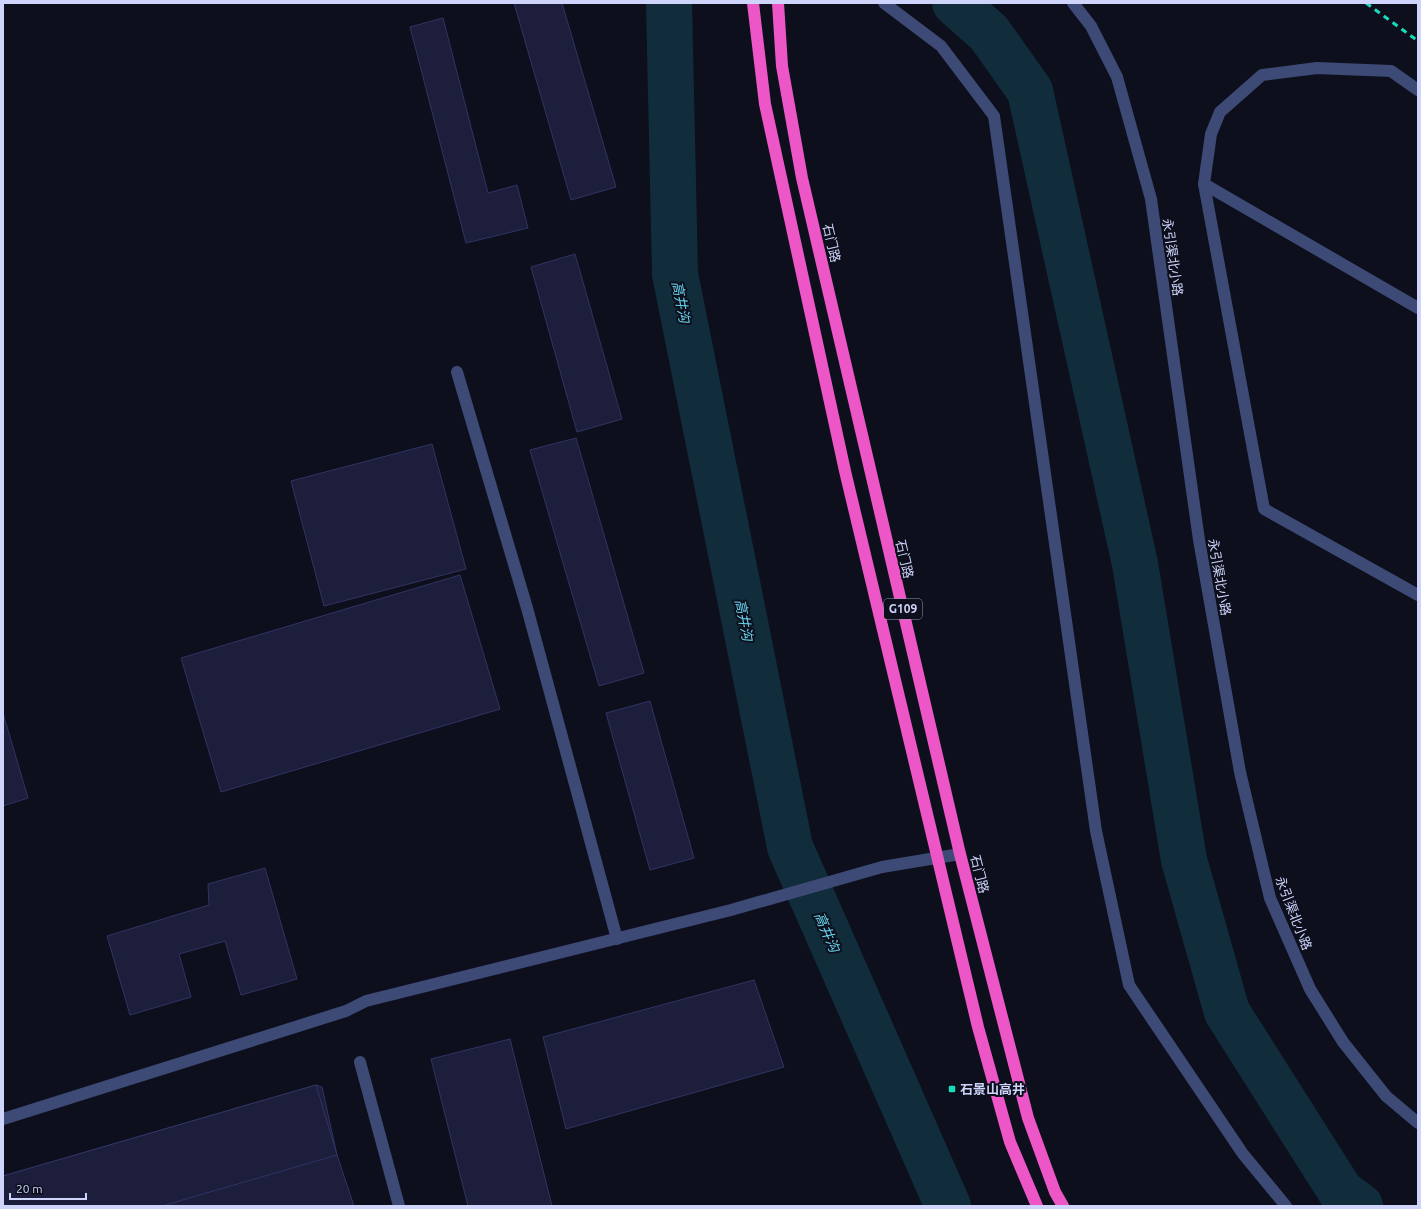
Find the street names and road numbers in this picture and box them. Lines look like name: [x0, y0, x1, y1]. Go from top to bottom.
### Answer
street label: 永引渠北小路: [1161, 217, 1185, 297]
street label: 石门路: [821, 222, 843, 264]
street label: 永引渠北小路: [1206, 537, 1234, 617]
street label: 石门路: [894, 538, 916, 580]
road number: G109: [884, 599, 922, 619]
street label: 石门路: [968, 853, 992, 895]
street label: 永引渠北小路: [1273, 874, 1315, 952]

